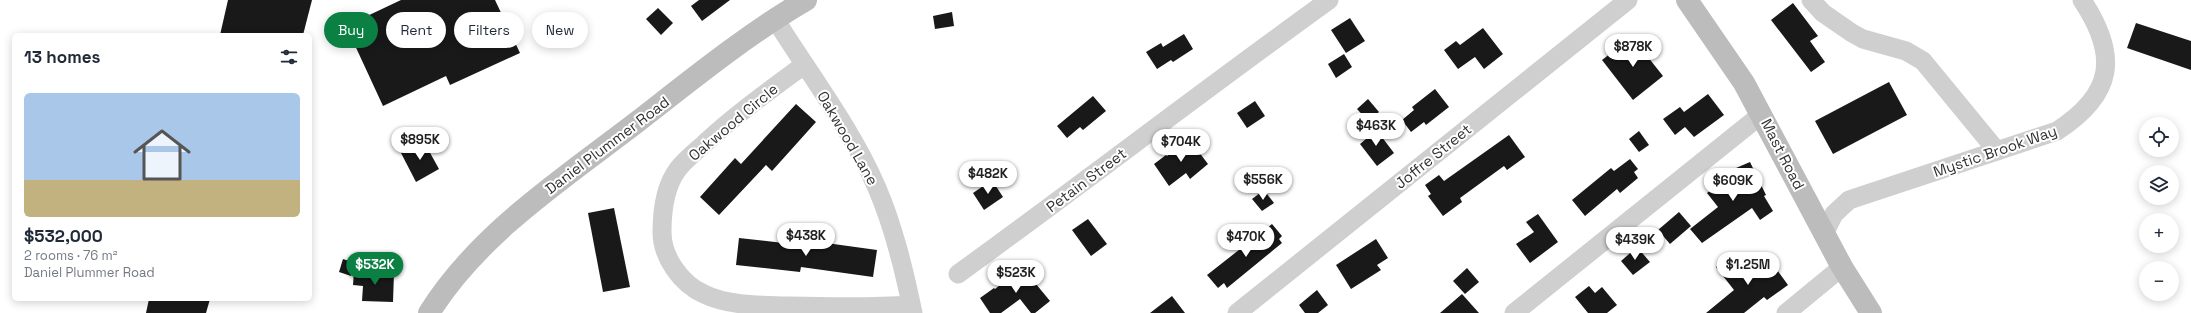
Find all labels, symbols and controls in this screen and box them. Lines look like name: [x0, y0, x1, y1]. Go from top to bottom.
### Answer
chip: Buy: [324, 12, 378, 48]
chip: Rent: [386, 12, 446, 48]
chip: Filters: [454, 12, 524, 48]
chip: New: [532, 12, 588, 48]
pin: $878K: [1605, 34, 1661, 68]
text: $878K: [1614, 38, 1652, 55]
text: 13 homes: [24, 46, 100, 68]
icon: filters: [278, 46, 300, 68]
street label: Oakwood Circle: [684, 79, 782, 165]
street label: Oakwood Lane: [813, 88, 883, 189]
street label: Daniel Plummer Road: [541, 92, 673, 198]
pin: $463K: [1348, 113, 1404, 147]
street label: Mast Road: [1757, 115, 1809, 193]
text: $463K: [1356, 117, 1396, 134]
map controls: [2139, 117, 2179, 301]
button: locate: [2139, 117, 2179, 157]
icon: home: [126, 119, 198, 191]
street label: Joffre Street: [1391, 119, 1475, 193]
street label: Mystic Brook Way: [1931, 121, 2059, 181]
pin: $895K: [392, 127, 448, 161]
pin: $704K: [1153, 129, 1209, 163]
text: $895K: [400, 131, 440, 148]
text: $704K: [1161, 133, 1201, 150]
street label: Petain Street: [1042, 144, 1130, 216]
pin: $482K: [960, 161, 1016, 195]
text: $482K: [968, 165, 1008, 182]
button: layers: [2139, 165, 2179, 205]
pin: $556K: [1235, 167, 1291, 201]
pin: $609K: [1705, 168, 1761, 202]
text: $556K: [1243, 171, 1283, 188]
text: $609K: [1713, 172, 1753, 189]
button: +: [2139, 213, 2179, 253]
pin: $438K: [778, 223, 834, 257]
pin: $470K: [1218, 224, 1274, 258]
text: $532,000: [24, 225, 103, 247]
text: $438K: [786, 227, 826, 244]
pin: $439K: [1607, 227, 1663, 261]
text: $470K: [1226, 228, 1266, 245]
text: $439K: [1615, 231, 1655, 248]
text: 2 rooms · 76 m²: [24, 247, 118, 264]
pin: $532K: [347, 252, 403, 286]
pin: $1.25M: [1715, 252, 1781, 286]
text: $532K: [355, 256, 395, 273]
text: $1.25M: [1726, 256, 1770, 273]
pin: $523K: [988, 260, 1044, 294]
button: −: [2139, 261, 2179, 301]
text: Daniel Plummer Road: [24, 264, 155, 281]
text: $523K: [996, 264, 1036, 281]

